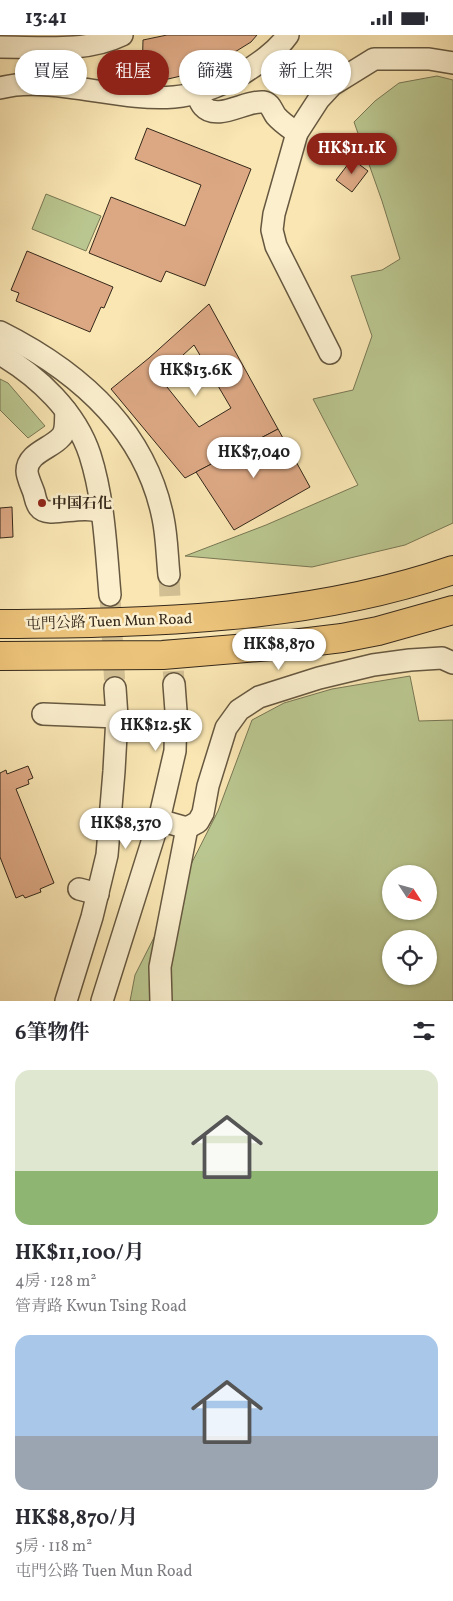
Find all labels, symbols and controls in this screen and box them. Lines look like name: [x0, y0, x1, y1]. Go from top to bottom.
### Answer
text: 13:41: [25, 5, 67, 31]
chip: 買屋: [15, 50, 87, 95]
chip: 租屋: [97, 50, 169, 95]
chip: 篩選: [179, 50, 251, 95]
chip: 新上架: [261, 50, 351, 95]
pin: HK$11.1K: [300, 133, 404, 175]
text: HK$11.1K: [318, 138, 386, 160]
pin: HK$13.6K: [144, 355, 248, 397]
text: HK$13.6K: [160, 360, 232, 382]
pin: HK$7,040: [202, 437, 306, 479]
text: HK$7,040: [218, 442, 290, 464]
place label: 中国石化: [52, 494, 112, 515]
marker: 中国石化: [36, 497, 48, 509]
street label: 屯門公路 Tuen Mun Road: [25, 609, 193, 636]
pin: HK$8,870: [227, 629, 331, 671]
text: HK$8,870: [243, 634, 315, 656]
pin: HK$12.5K: [104, 709, 208, 752]
text: HK$12.5K: [120, 715, 192, 737]
pin: HK$8,370: [74, 807, 178, 850]
text: HK$8,370: [91, 813, 161, 835]
north arrow: [382, 865, 438, 920]
map controls: [382, 865, 437, 985]
button: locate: [382, 930, 437, 985]
icon: filters: [410, 1017, 438, 1045]
text: 6筆物件: [15, 1019, 90, 1048]
icon: home: [182, 1102, 272, 1192]
text: HK$11,100/月: [15, 1239, 145, 1268]
text: 4房 · 128 m²: [15, 1271, 96, 1293]
text: 管青路 Kwun Tsing Road: [15, 1296, 187, 1318]
icon: home: [182, 1367, 272, 1457]
text: HK$8,870/月: [15, 1504, 138, 1533]
text: 5房 · 118 m²: [15, 1536, 92, 1558]
text: 屯門公路 Tuen Mun Road: [15, 1561, 193, 1583]

